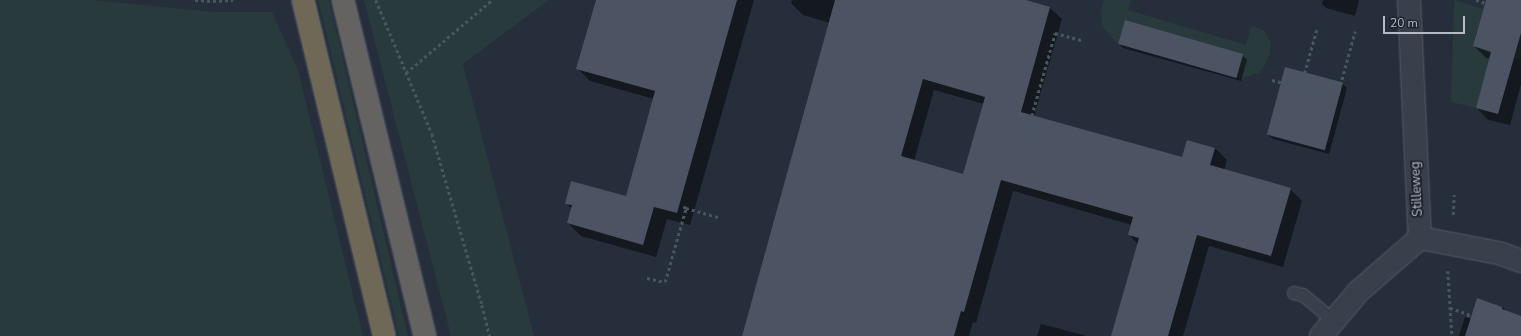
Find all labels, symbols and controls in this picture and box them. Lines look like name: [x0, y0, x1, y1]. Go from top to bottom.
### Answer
scale bar: [1385, 8, 1467, 34]
text: 20 m: [1390, 15, 1418, 31]
street label: Stilleweg: [1408, 161, 1426, 217]

